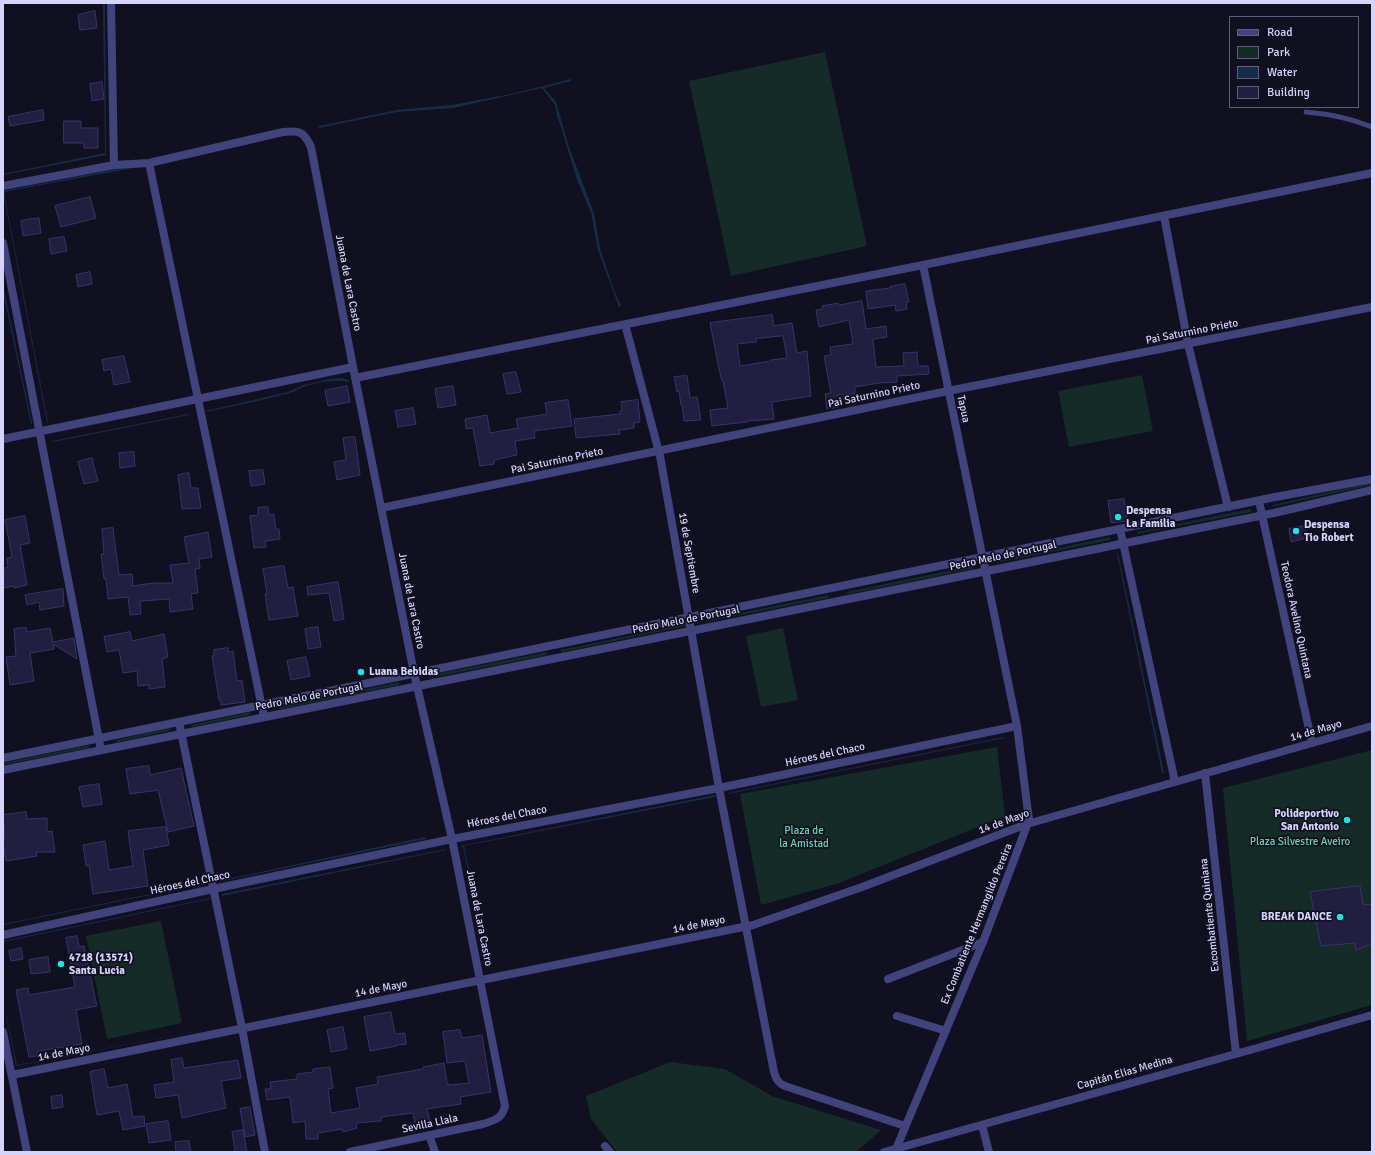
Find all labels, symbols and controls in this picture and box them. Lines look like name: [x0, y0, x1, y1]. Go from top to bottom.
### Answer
legend: [1229, 16, 1359, 108]
text: Road: [1267, 25, 1293, 40]
text: Park: [1267, 45, 1290, 60]
text: Water: [1267, 65, 1297, 80]
text: Building: [1267, 85, 1310, 100]
street label: Juana de Lara Castro: [332, 234, 364, 332]
street label: Pai Saturnino Prieto: [1145, 317, 1239, 347]
street label: Pai Saturnino Prieto: [827, 379, 921, 411]
street label: Tapua: [954, 394, 972, 424]
street label: Pai Saturnino Prieto: [510, 445, 604, 477]
place label: Despensa La Familia: [1126, 504, 1175, 530]
street label: 19 de Septiembre: [675, 512, 703, 594]
marker: Despensa La Familia: [1113, 512, 1123, 522]
place label: Despensa Tio Robert: [1304, 518, 1354, 544]
marker: Despensa Tio Robert: [1291, 526, 1301, 536]
street label: Pedro Melo de Portugal: [948, 538, 1058, 574]
street label: Juana de Lara Castro: [395, 552, 427, 650]
street label: Teodora Avelino Quintana: [1277, 560, 1315, 680]
street label: Pedro Melo de Portugal: [631, 603, 741, 637]
place label: Luana Bebidas: [369, 665, 438, 679]
marker: Luana Bebidas: [356, 667, 366, 677]
street label: Pedro Melo de Portugal: [254, 680, 364, 714]
street label: 14 de Mayo: [1289, 717, 1343, 745]
street label: Héroes del Chaco: [784, 740, 866, 770]
street label: Héroes del Chaco: [466, 803, 548, 831]
street label: 14 de Mayo: [977, 807, 1031, 837]
place label: Polideportivo San Antonio: [1274, 807, 1339, 833]
marker: Polideportivo San Antonio: [1342, 815, 1352, 825]
park label: Plaza de la Amistad: [779, 824, 829, 850]
park label: Plaza Silvestre Aveiro: [1250, 835, 1350, 849]
street label: Ex Combatiente Hermangildo Pereira: [939, 841, 1015, 1007]
street label: Excombatiente Quiniana: [1197, 857, 1223, 973]
street label: Héroes del Chaco: [149, 868, 231, 898]
street label: Juana de Lara Castro: [463, 869, 495, 967]
place label: BREAK DANCE: [1261, 910, 1332, 924]
marker: BREAK DANCE: [1335, 912, 1345, 922]
street label: 14 de Mayo: [672, 913, 726, 937]
place label: 4718 (13571) Santa Lucia: [69, 951, 133, 977]
marker: 4718 (13571) Santa Lucia: [56, 959, 66, 969]
street label: 14 de Mayo: [354, 977, 408, 1001]
street label: 14 de Mayo: [37, 1041, 91, 1065]
street label: Capitán Elias Medina: [1076, 1053, 1174, 1093]
street label: Sevilla Llala: [401, 1112, 459, 1136]

